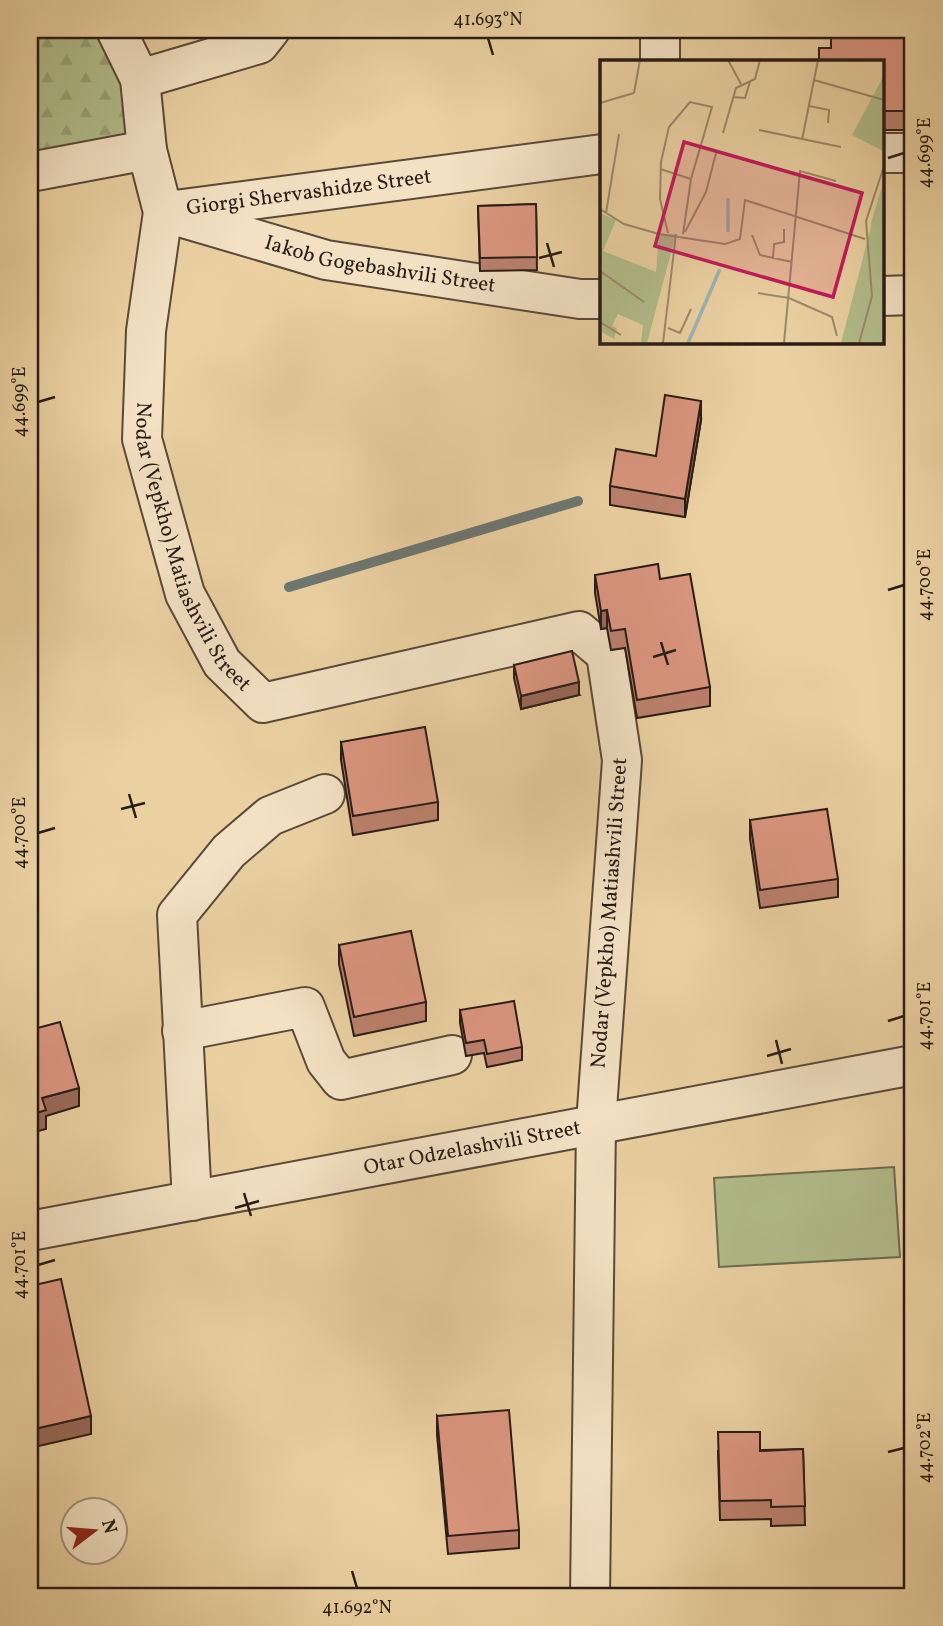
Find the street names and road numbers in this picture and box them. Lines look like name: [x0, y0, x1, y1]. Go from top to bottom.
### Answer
street label: Giorgi Shervashidze Street: [185, 162, 433, 223]
street label: Iakob Gogebashvili Street: [261, 228, 498, 300]
street label: Nodar (Vepkho) Matiashvili Street: [127, 401, 258, 698]
street label: Nodar (Vepkho) Matiashvili Street: [585, 757, 635, 1069]
street label: Otar Odzelashvili Street: [361, 1113, 583, 1182]

